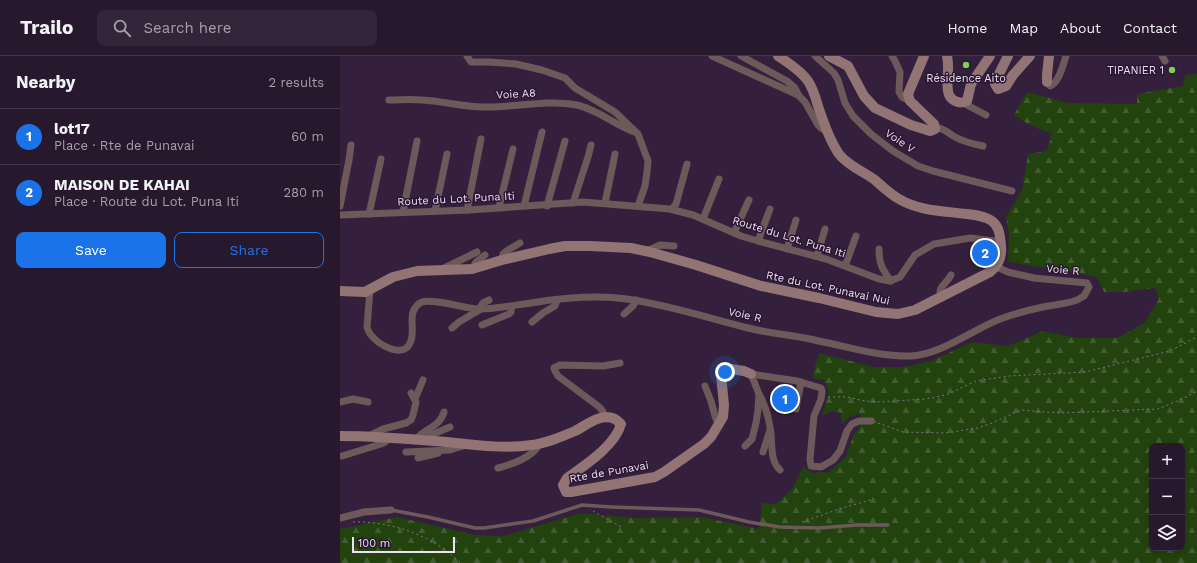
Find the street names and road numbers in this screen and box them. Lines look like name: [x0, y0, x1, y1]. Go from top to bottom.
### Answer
street label: Voie A8: [496, 86, 536, 102]
street label: Voie V: [883, 126, 917, 156]
street label: Route du Lot. Puna Iti: [397, 189, 515, 209]
street label: Route du Lot. Puna Iti: [731, 214, 847, 260]
street label: Voie R: [1046, 262, 1080, 278]
street label: Rte du Lot. Punavai Nui: [765, 269, 891, 307]
street label: Voie R: [727, 305, 763, 325]
street label: Rte de Punavai: [568, 459, 650, 485]

